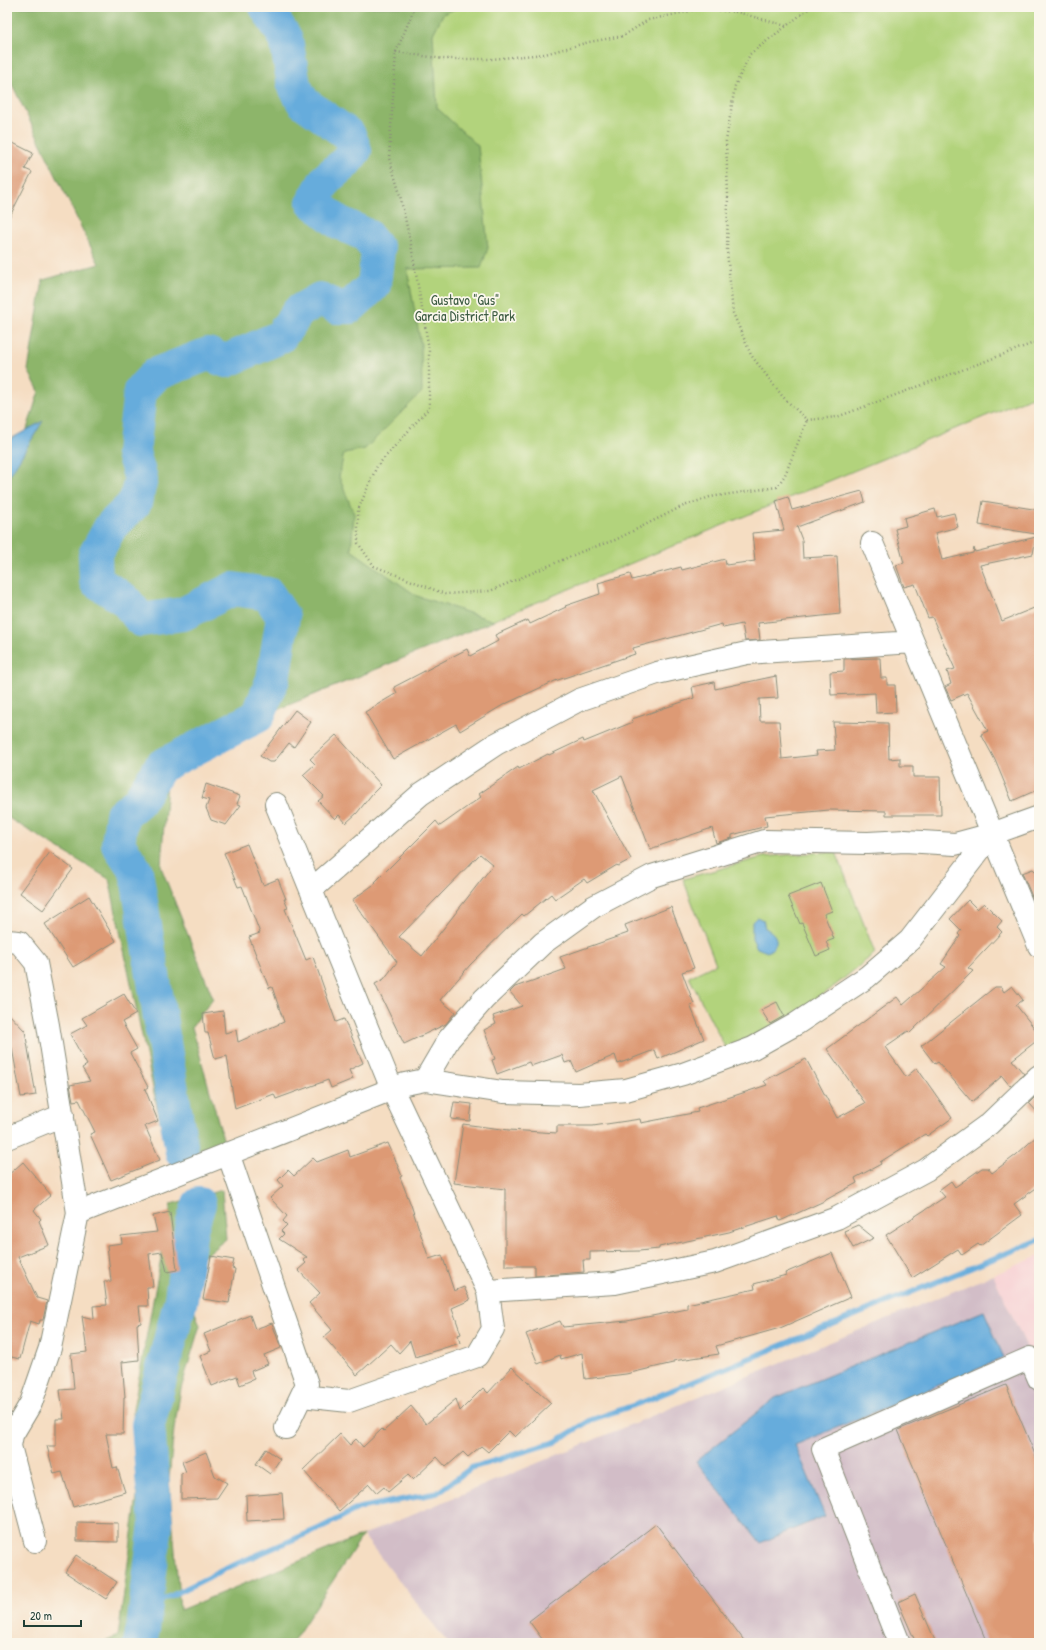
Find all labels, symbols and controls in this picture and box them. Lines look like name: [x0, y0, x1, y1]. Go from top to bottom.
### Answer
park label: Gustavo "Gus" Garcia District Park: [415, 290, 515, 325]
scale bar: [24, 1602, 81, 1628]
text: 20 m: [30, 1607, 52, 1624]

